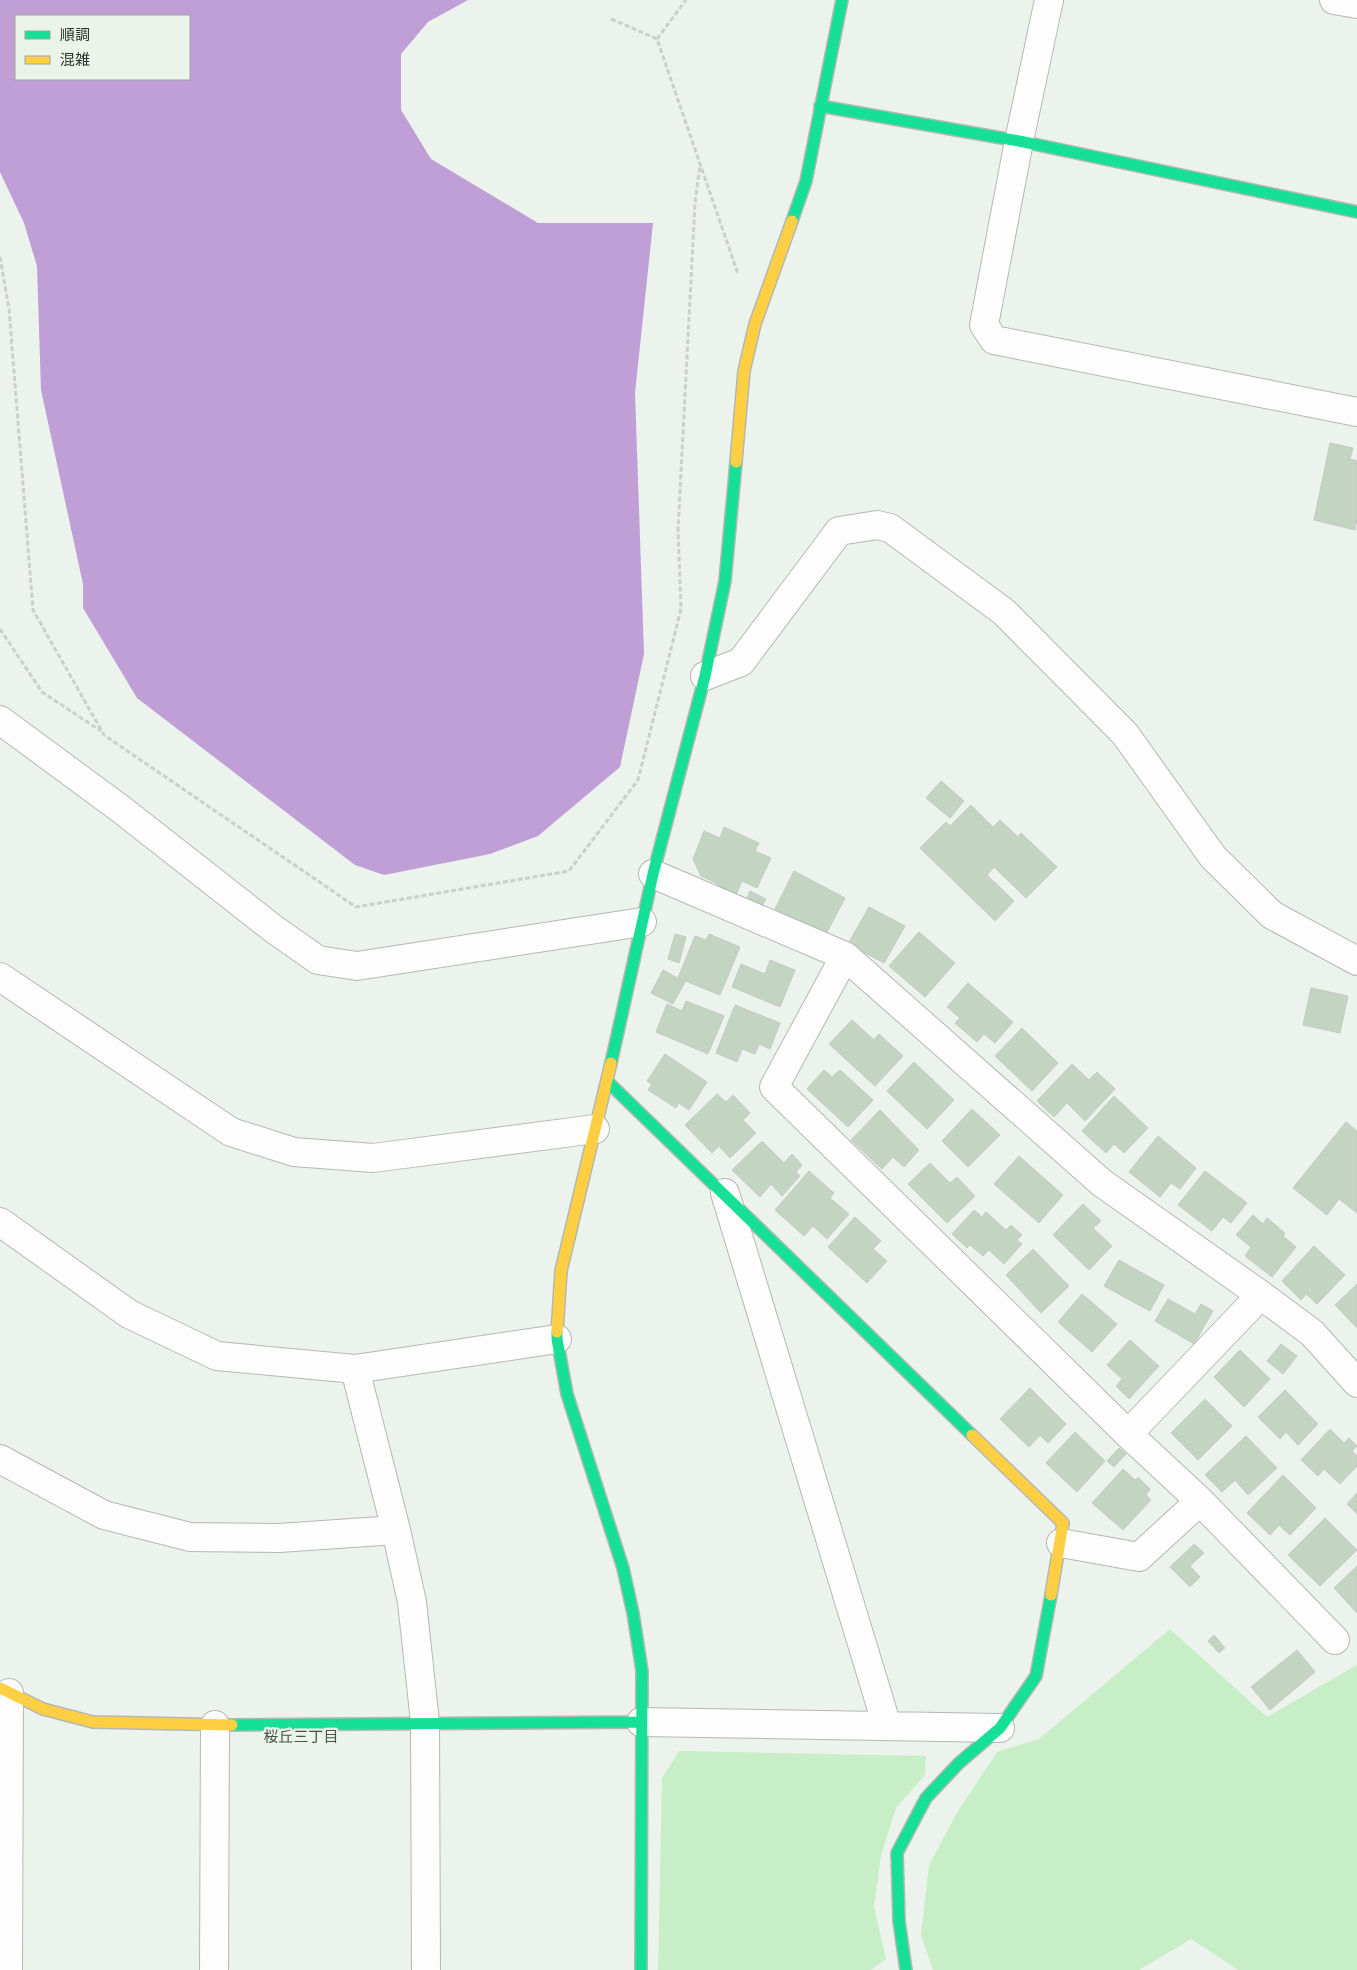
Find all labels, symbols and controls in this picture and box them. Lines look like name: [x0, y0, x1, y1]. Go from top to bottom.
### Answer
legend: [15, 15, 190, 80]
text: 順調: [60, 27, 90, 43]
text: 混雑: [60, 52, 90, 68]
district label: 桜丘三丁目: [263, 1729, 339, 1745]

